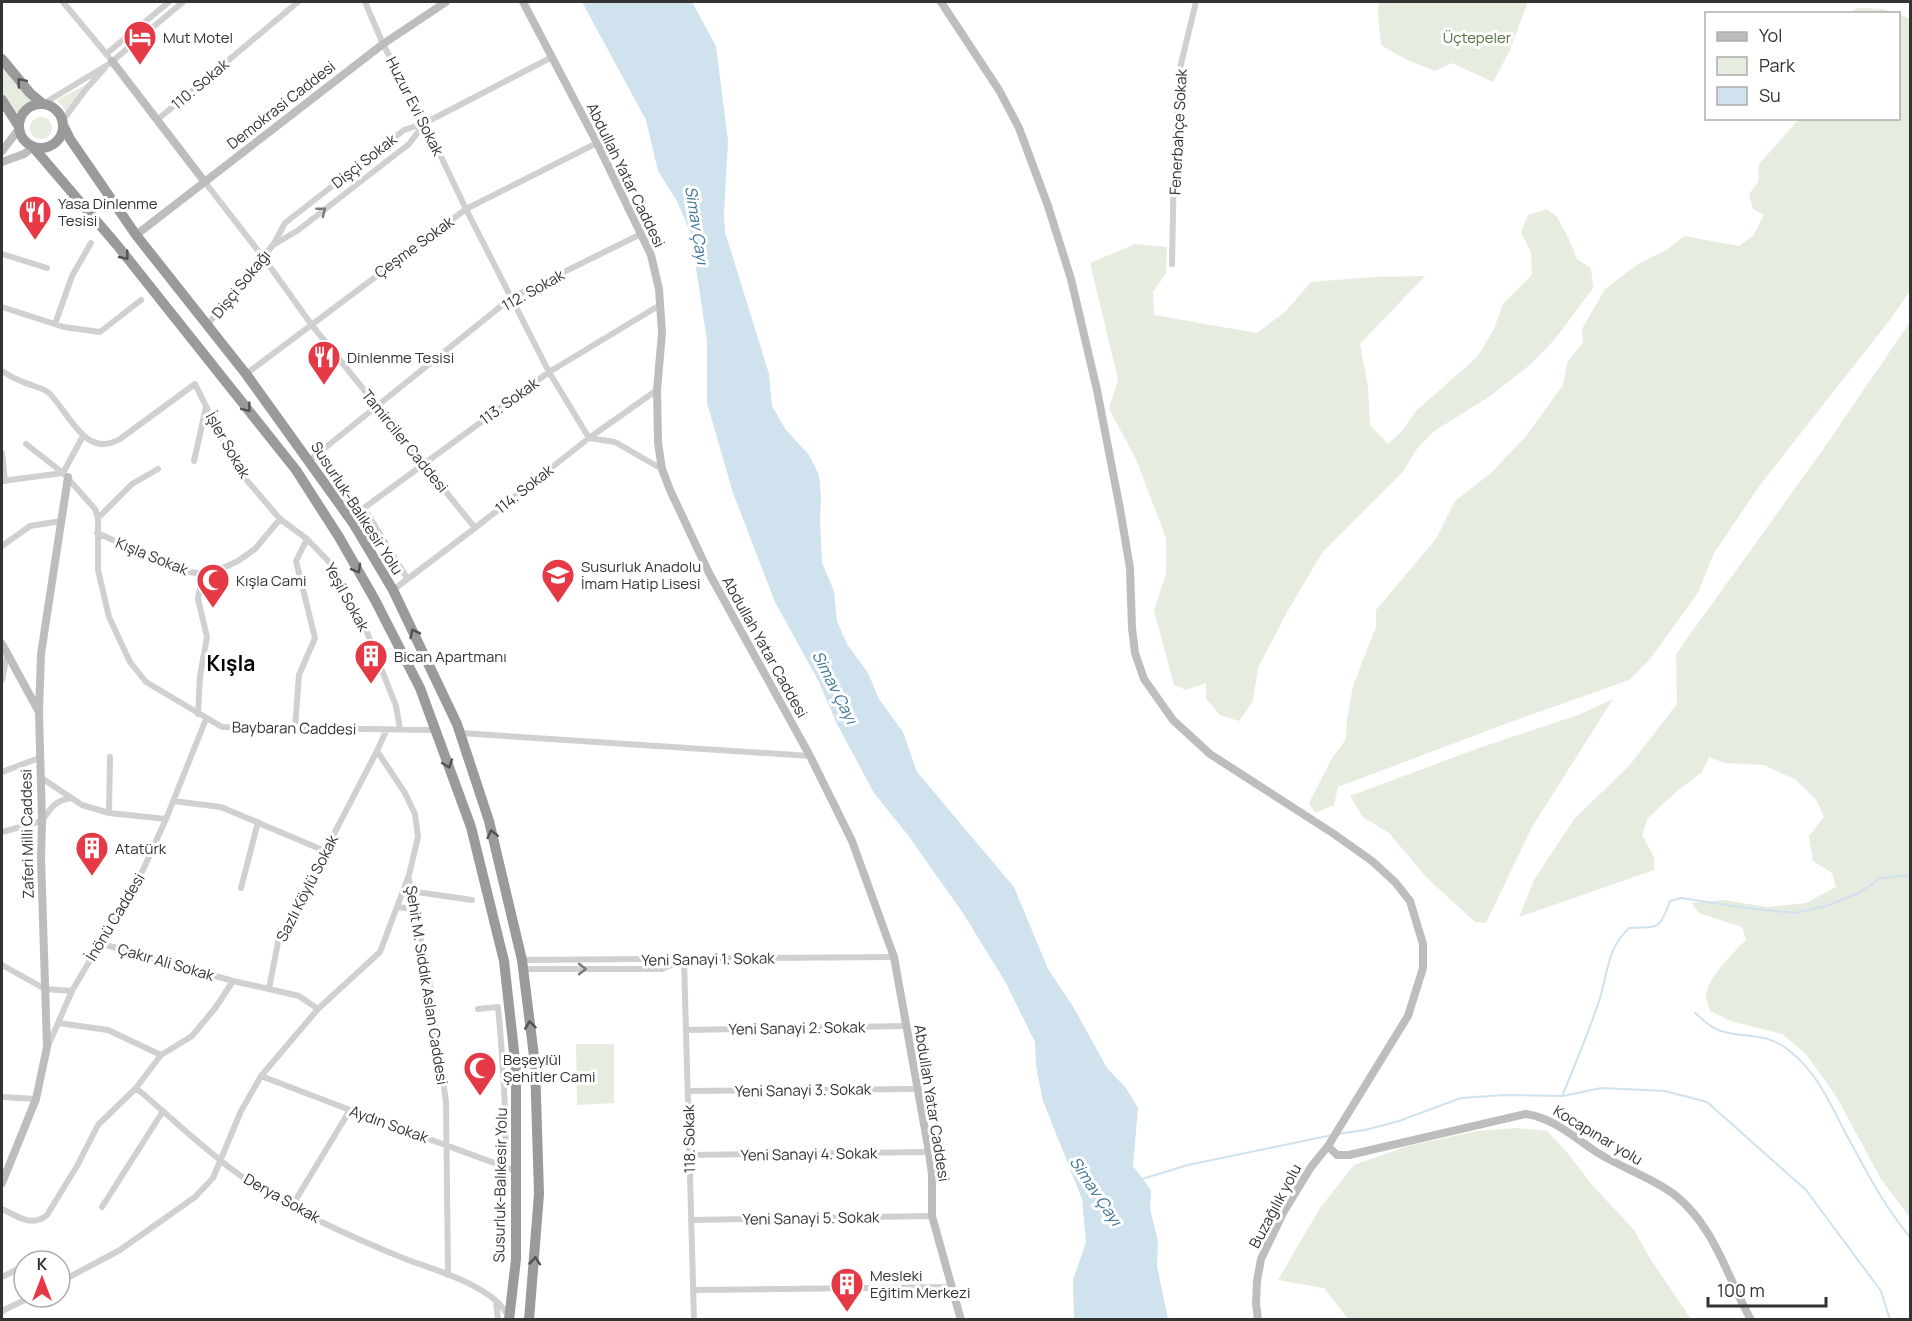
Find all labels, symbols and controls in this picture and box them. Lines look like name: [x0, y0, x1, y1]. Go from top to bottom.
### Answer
legend: [1705, 12, 1900, 120]
hotel icon: Mut Motel: [122, 19, 158, 66]
text: Yol: [1759, 23, 1782, 47]
place label: Mut Motel: [163, 27, 233, 48]
park label: Üçtepeler: [1443, 27, 1512, 48]
street label: 110. Sokak: [167, 53, 234, 114]
street label: Huzur Evi Sokak: [381, 53, 449, 160]
text: Park: [1759, 53, 1796, 77]
street label: Demokrasi Caddesi: [222, 56, 340, 154]
street label: Fenerbahçe Sokak: [1164, 68, 1192, 196]
one-way arrow: [18, 78, 29, 89]
text: Su: [1759, 83, 1781, 107]
street label: Abdullah Yatar Caddesi: [582, 99, 670, 251]
street label: Dişçi Sokak: [327, 129, 401, 193]
water label: Simav Çayı: [680, 184, 714, 267]
place label: Yasa Dinlenme Tesisi: [58, 193, 158, 231]
restaurant icon: Yasa Dinlenme Tesisi: [17, 194, 53, 241]
one-way arrow: [315, 208, 326, 219]
street label: Çeşme Sokak: [370, 211, 458, 283]
street label: Dişçi Sokağı: [207, 245, 275, 323]
one-way arrow: [118, 249, 129, 260]
street label: 112. Sokak: [498, 264, 568, 316]
restaurant icon: Dinlenme Tesisi: [306, 339, 342, 386]
place label: Dinlenme Tesisi: [347, 347, 454, 368]
street label: 113. Sokak: [475, 372, 543, 430]
street label: Tamirciler Caddesi: [357, 385, 453, 497]
one-way arrow: [240, 401, 251, 412]
street label: İşler Sokak: [201, 408, 256, 483]
street label: Susurluk-Balıkesir Yolu: [306, 437, 408, 579]
street label: 114. Sokak: [491, 459, 558, 518]
street label: Kışla Sokak: [113, 532, 192, 580]
place label: Susurluk Anadolu İmam Hatip Lisesi: [581, 556, 701, 594]
school or university icon: Susurluk Anadolu İmam Hatip Lisesi: [540, 557, 576, 604]
street label: Yeşil Sokak: [320, 559, 375, 635]
mosque icon: Kışla Cami: [195, 562, 231, 609]
one-way arrow: [350, 563, 362, 573]
place label: Kışla Cami: [236, 570, 306, 591]
street label: Abdullah Yatar Caddesi: [717, 573, 813, 721]
one-way arrow: [409, 629, 421, 640]
building icon: Bican Apartmanı: [353, 638, 389, 685]
place label: Bican Apartmanı: [394, 646, 507, 667]
water label: Simav Çayı: [807, 647, 863, 728]
district label: Kışla: [207, 649, 255, 677]
street label: Baybaran Caddesi: [232, 716, 356, 740]
one-way arrow: [441, 758, 454, 769]
street label: Zaferi Milli Caddesi: [15, 769, 39, 899]
one-way arrow: [487, 829, 500, 839]
building icon: Atatürk: [74, 830, 110, 877]
street label: Sazlı Köylü Sokak: [271, 831, 343, 945]
place label: Atatürk: [115, 838, 167, 859]
street label: İnönü Caddesi: [80, 869, 150, 965]
street label: Şehit M. Sıddık Aslan Caddesi: [401, 884, 453, 1086]
street label: Çakır Ali Sokak: [115, 938, 217, 986]
street label: Yeni Sanayi 1. Sokak: [641, 947, 775, 971]
one-way arrow: [577, 963, 586, 975]
street label: Yeni Sanayi 2. Sokak: [729, 1016, 866, 1040]
one-way arrow: [524, 1020, 537, 1029]
street label: Abdullah Yatar Caddesi: [909, 1023, 955, 1183]
place label: Beşeylül Şehitler Cami: [503, 1049, 595, 1087]
mosque icon: Beşeylül Şehitler Cami: [462, 1050, 498, 1097]
street label: Yeni Sanayi 3. Sokak: [735, 1078, 872, 1102]
street label: Aydın Sokak: [347, 1100, 432, 1148]
street label: Kocapınar yolu: [1549, 1100, 1647, 1170]
street label: 118. Sokak: [678, 1104, 700, 1173]
street label: Susurluk-Balıkesir Yolu: [488, 1107, 512, 1263]
street label: Yeni Sanayi 4. Sokak: [741, 1142, 878, 1166]
water label: Simav Çayı: [1065, 1152, 1128, 1231]
street label: Buzağılık yolu: [1244, 1160, 1306, 1252]
street label: Derya Sokak: [240, 1168, 324, 1228]
street label: Yeni Sanayi 5. Sokak: [742, 1206, 880, 1230]
north arrow: [12, 1249, 72, 1309]
text: K: [37, 1253, 48, 1275]
one-way arrow: [528, 1257, 541, 1266]
place label: Mesleki Eğitim Merkezi: [870, 1265, 970, 1303]
building icon: Mesleki Eğitim Merkezi: [829, 1266, 865, 1313]
scale bar: [1708, 1270, 1826, 1308]
text: 100 m: [1717, 1278, 1765, 1302]

